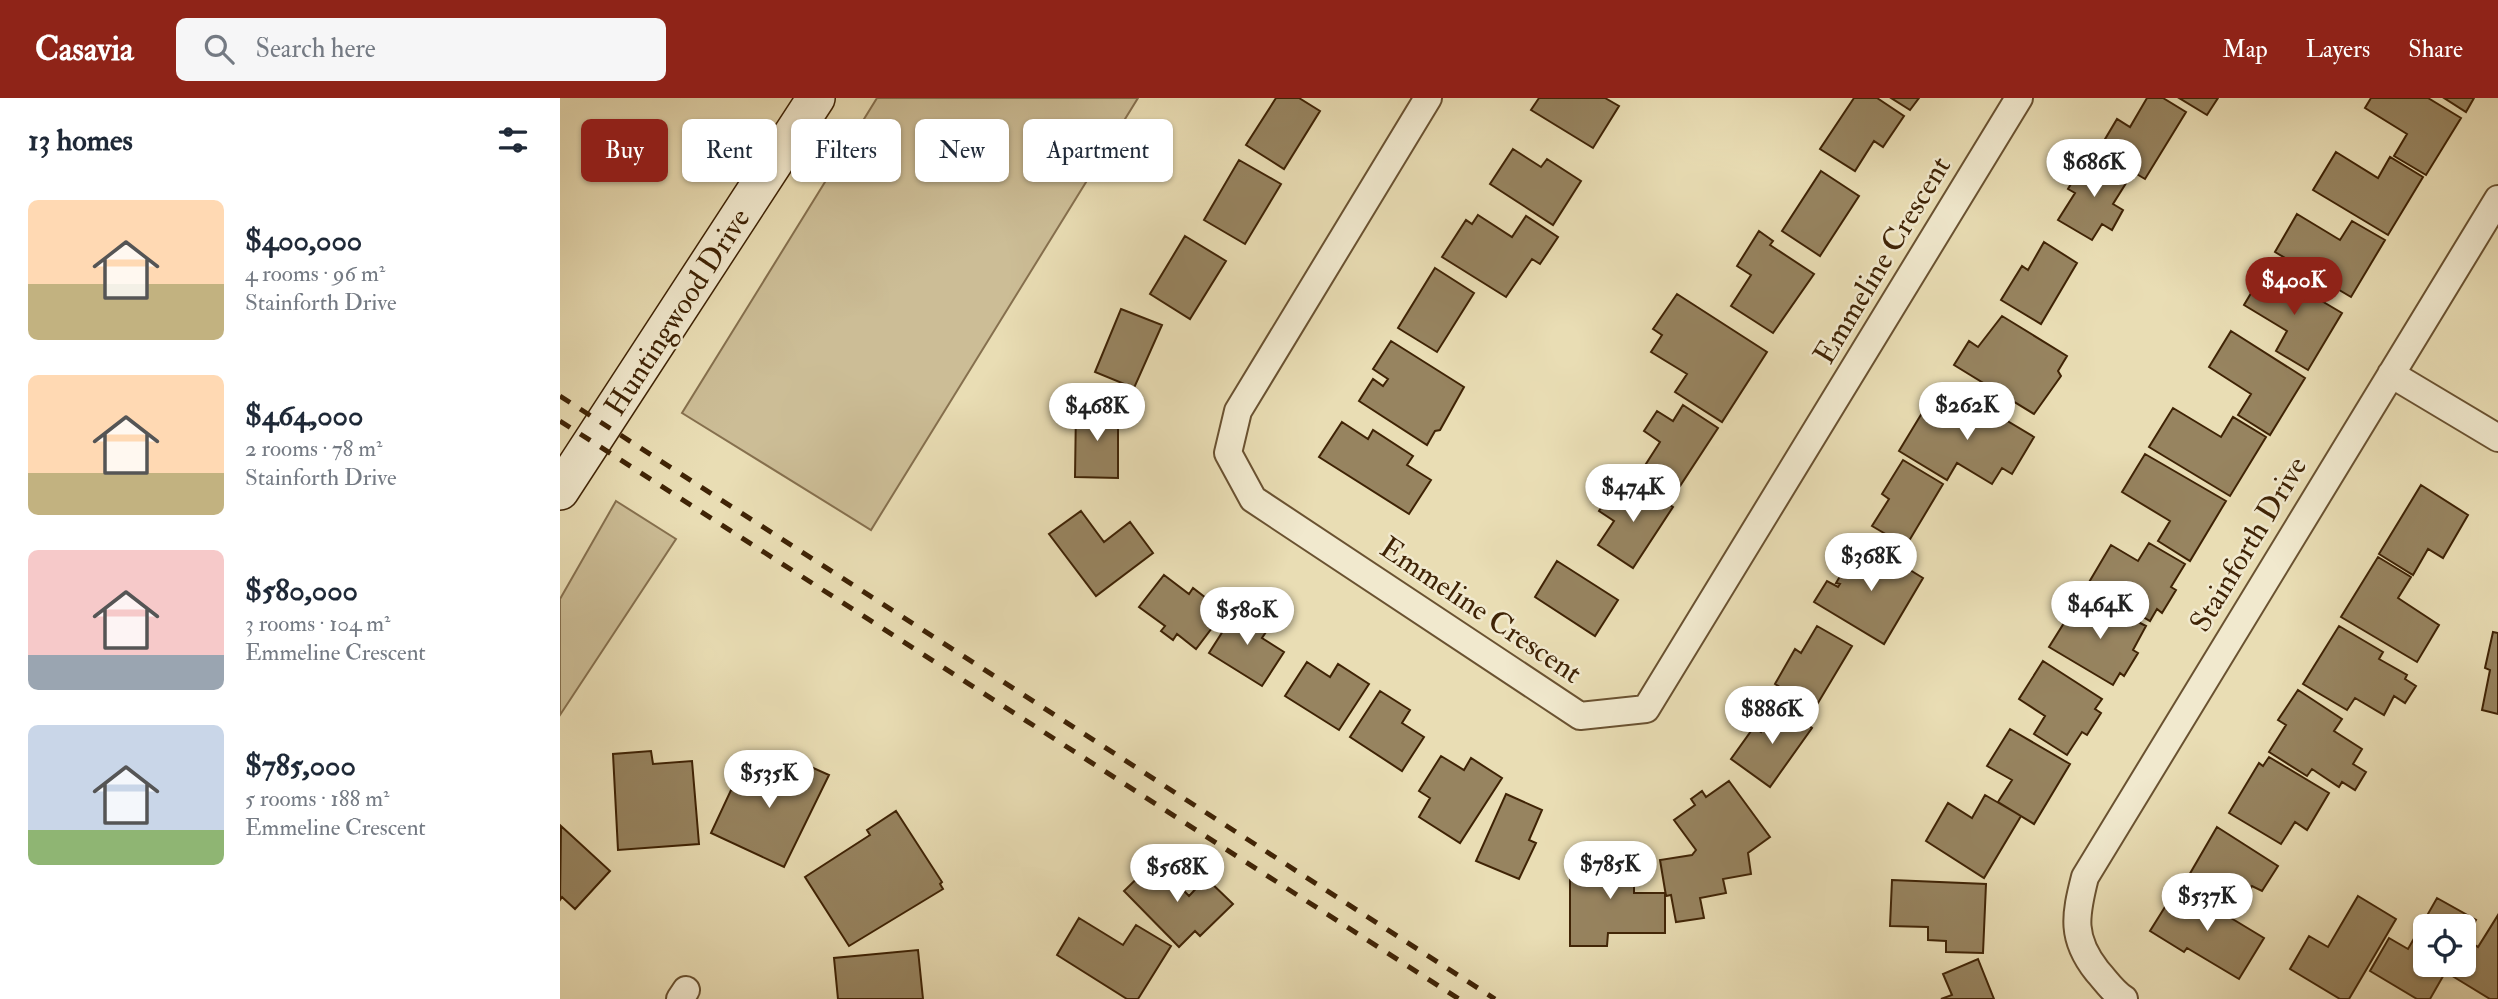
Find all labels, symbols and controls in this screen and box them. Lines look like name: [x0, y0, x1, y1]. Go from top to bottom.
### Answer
search box: [176, 18, 666, 81]
text: Casavia: [35, 29, 134, 70]
icon: search: [200, 30, 238, 68]
text: Search here: [256, 33, 376, 65]
text: Map: [2223, 34, 2268, 65]
text: Layers: [2306, 34, 2370, 65]
text: Share: [2408, 34, 2463, 65]
chip: Buy: [581, 119, 668, 182]
chip: Rent: [682, 119, 777, 182]
chip: Filters: [791, 119, 901, 182]
chip: New: [915, 119, 1009, 182]
chip: Apartment: [1023, 119, 1173, 182]
icon: filters: [494, 121, 532, 159]
text: 13 homes: [28, 122, 133, 159]
pin: $686K: [2045, 140, 2143, 199]
text: $686K: [2062, 147, 2126, 176]
street label: Emmeline Crescent: [1806, 149, 1959, 371]
street label: Huntingwood Drive: [597, 202, 758, 423]
text: $400,000: [245, 222, 362, 259]
icon: home: [84, 228, 168, 312]
pin: $400K: [2245, 258, 2343, 317]
text: 4 rooms · 96 m²: [245, 259, 385, 288]
text: $400K: [2261, 265, 2327, 294]
text: Stainforth Drive: [245, 288, 397, 317]
pin: $262K: [1918, 382, 2016, 442]
pin: $468K: [1048, 384, 1146, 443]
text: $262K: [1935, 390, 1999, 419]
text: $468K: [1065, 391, 1129, 420]
text: $464,000: [245, 397, 363, 434]
icon: home: [84, 403, 168, 487]
text: 2 rooms · 78 m²: [245, 434, 383, 463]
street label: Stainforth Drive: [2182, 450, 2315, 639]
text: Stainforth Drive: [245, 463, 397, 492]
pin: $474K: [1584, 464, 1682, 524]
text: $474K: [1601, 472, 1665, 501]
street label: Emmeline Crescent: [1373, 529, 1589, 692]
pin: $368K: [1822, 533, 1920, 593]
text: $368K: [1841, 541, 1901, 570]
text: $580,000: [245, 572, 358, 609]
icon: home: [84, 578, 168, 662]
pin: $464K: [2051, 582, 2149, 641]
pin: $580K: [1198, 588, 1296, 647]
text: $464K: [2067, 589, 2133, 618]
text: $580K: [1216, 595, 1278, 624]
text: 3 rooms · 104 m²: [245, 609, 391, 638]
text: Emmeline Crescent: [245, 638, 426, 667]
pin: $886K: [1723, 686, 1821, 746]
text: $886K: [1741, 694, 1803, 723]
text: $785,000: [245, 747, 356, 784]
pin: $535K: [720, 750, 818, 810]
icon: home: [84, 753, 168, 837]
text: $535K: [740, 758, 798, 787]
text: 5 rooms · 188 m²: [245, 784, 389, 813]
text: Emmeline Crescent: [245, 813, 426, 842]
pin: $785K: [1561, 842, 1659, 901]
pin: $568K: [1128, 844, 1226, 904]
text: $785K: [1580, 849, 1640, 878]
text: $568K: [1146, 852, 1208, 881]
pin: $537K: [2158, 874, 2256, 933]
text: $537K: [2178, 881, 2236, 910]
map controls: [2413, 914, 2476, 977]
button: locate: [2413, 914, 2476, 977]

